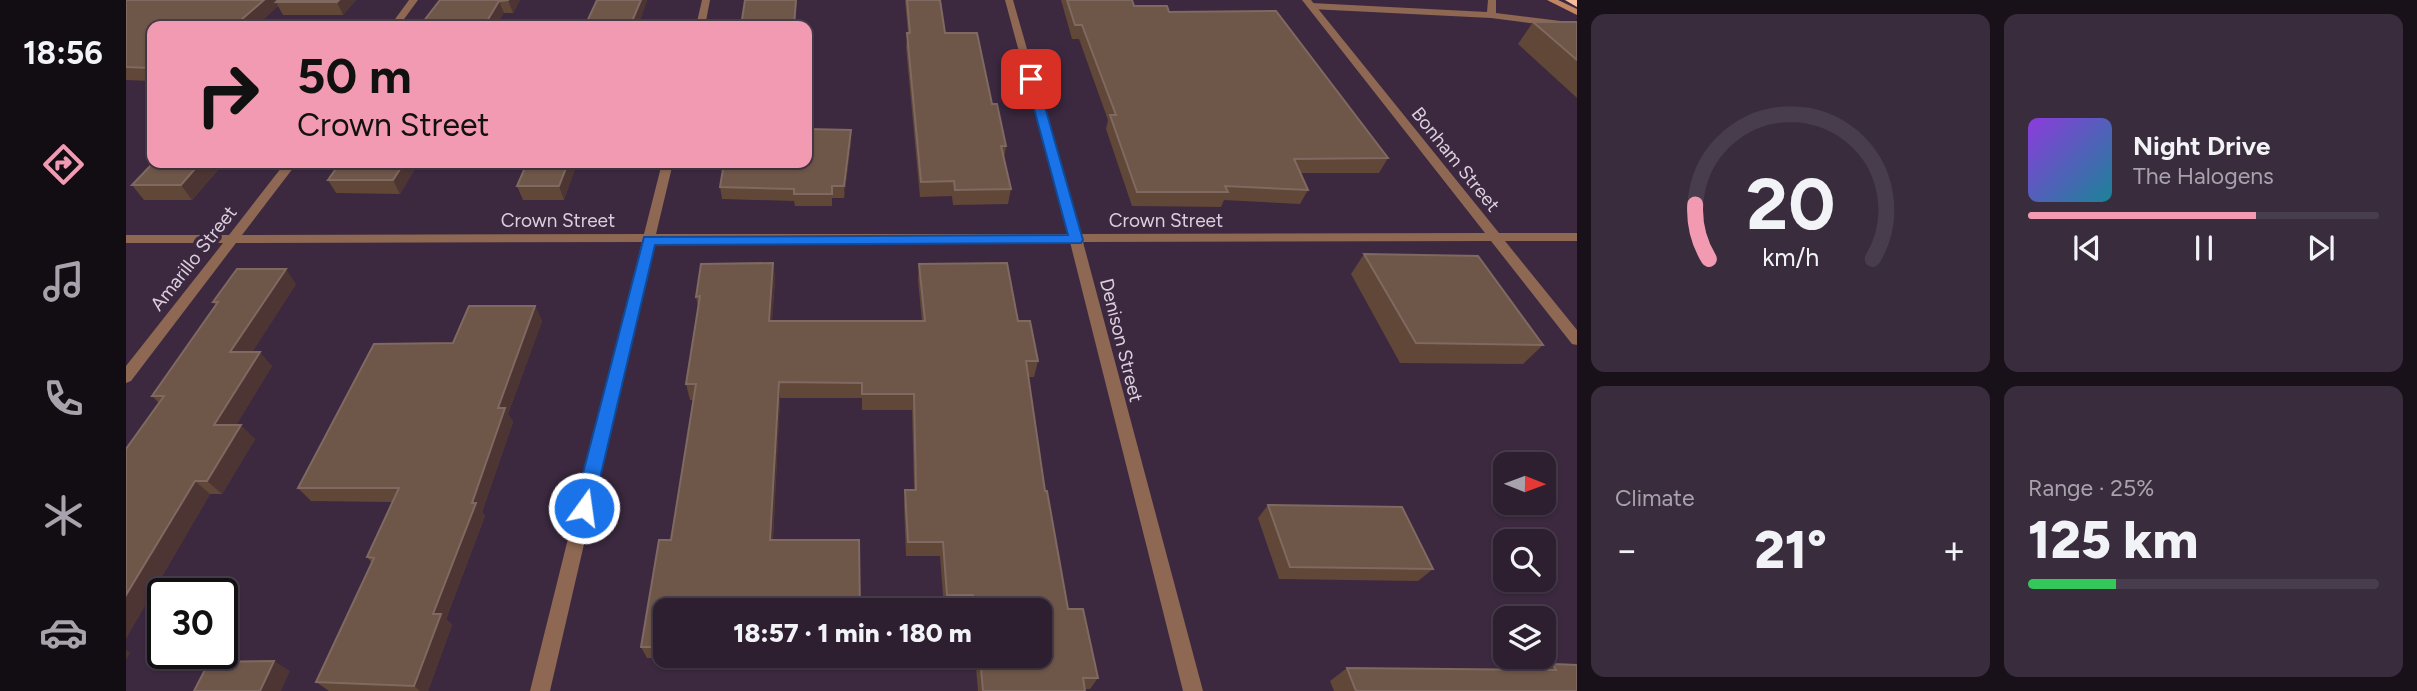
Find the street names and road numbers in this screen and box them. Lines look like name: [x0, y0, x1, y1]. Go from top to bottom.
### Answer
street label: Bonham Street: [1407, 102, 1505, 216]
street label: Amarillo Street: [145, 201, 241, 315]
street label: Crown Street: [501, 209, 615, 232]
street label: Crown Street: [1109, 209, 1223, 232]
street label: Denison Street: [1095, 276, 1148, 404]

